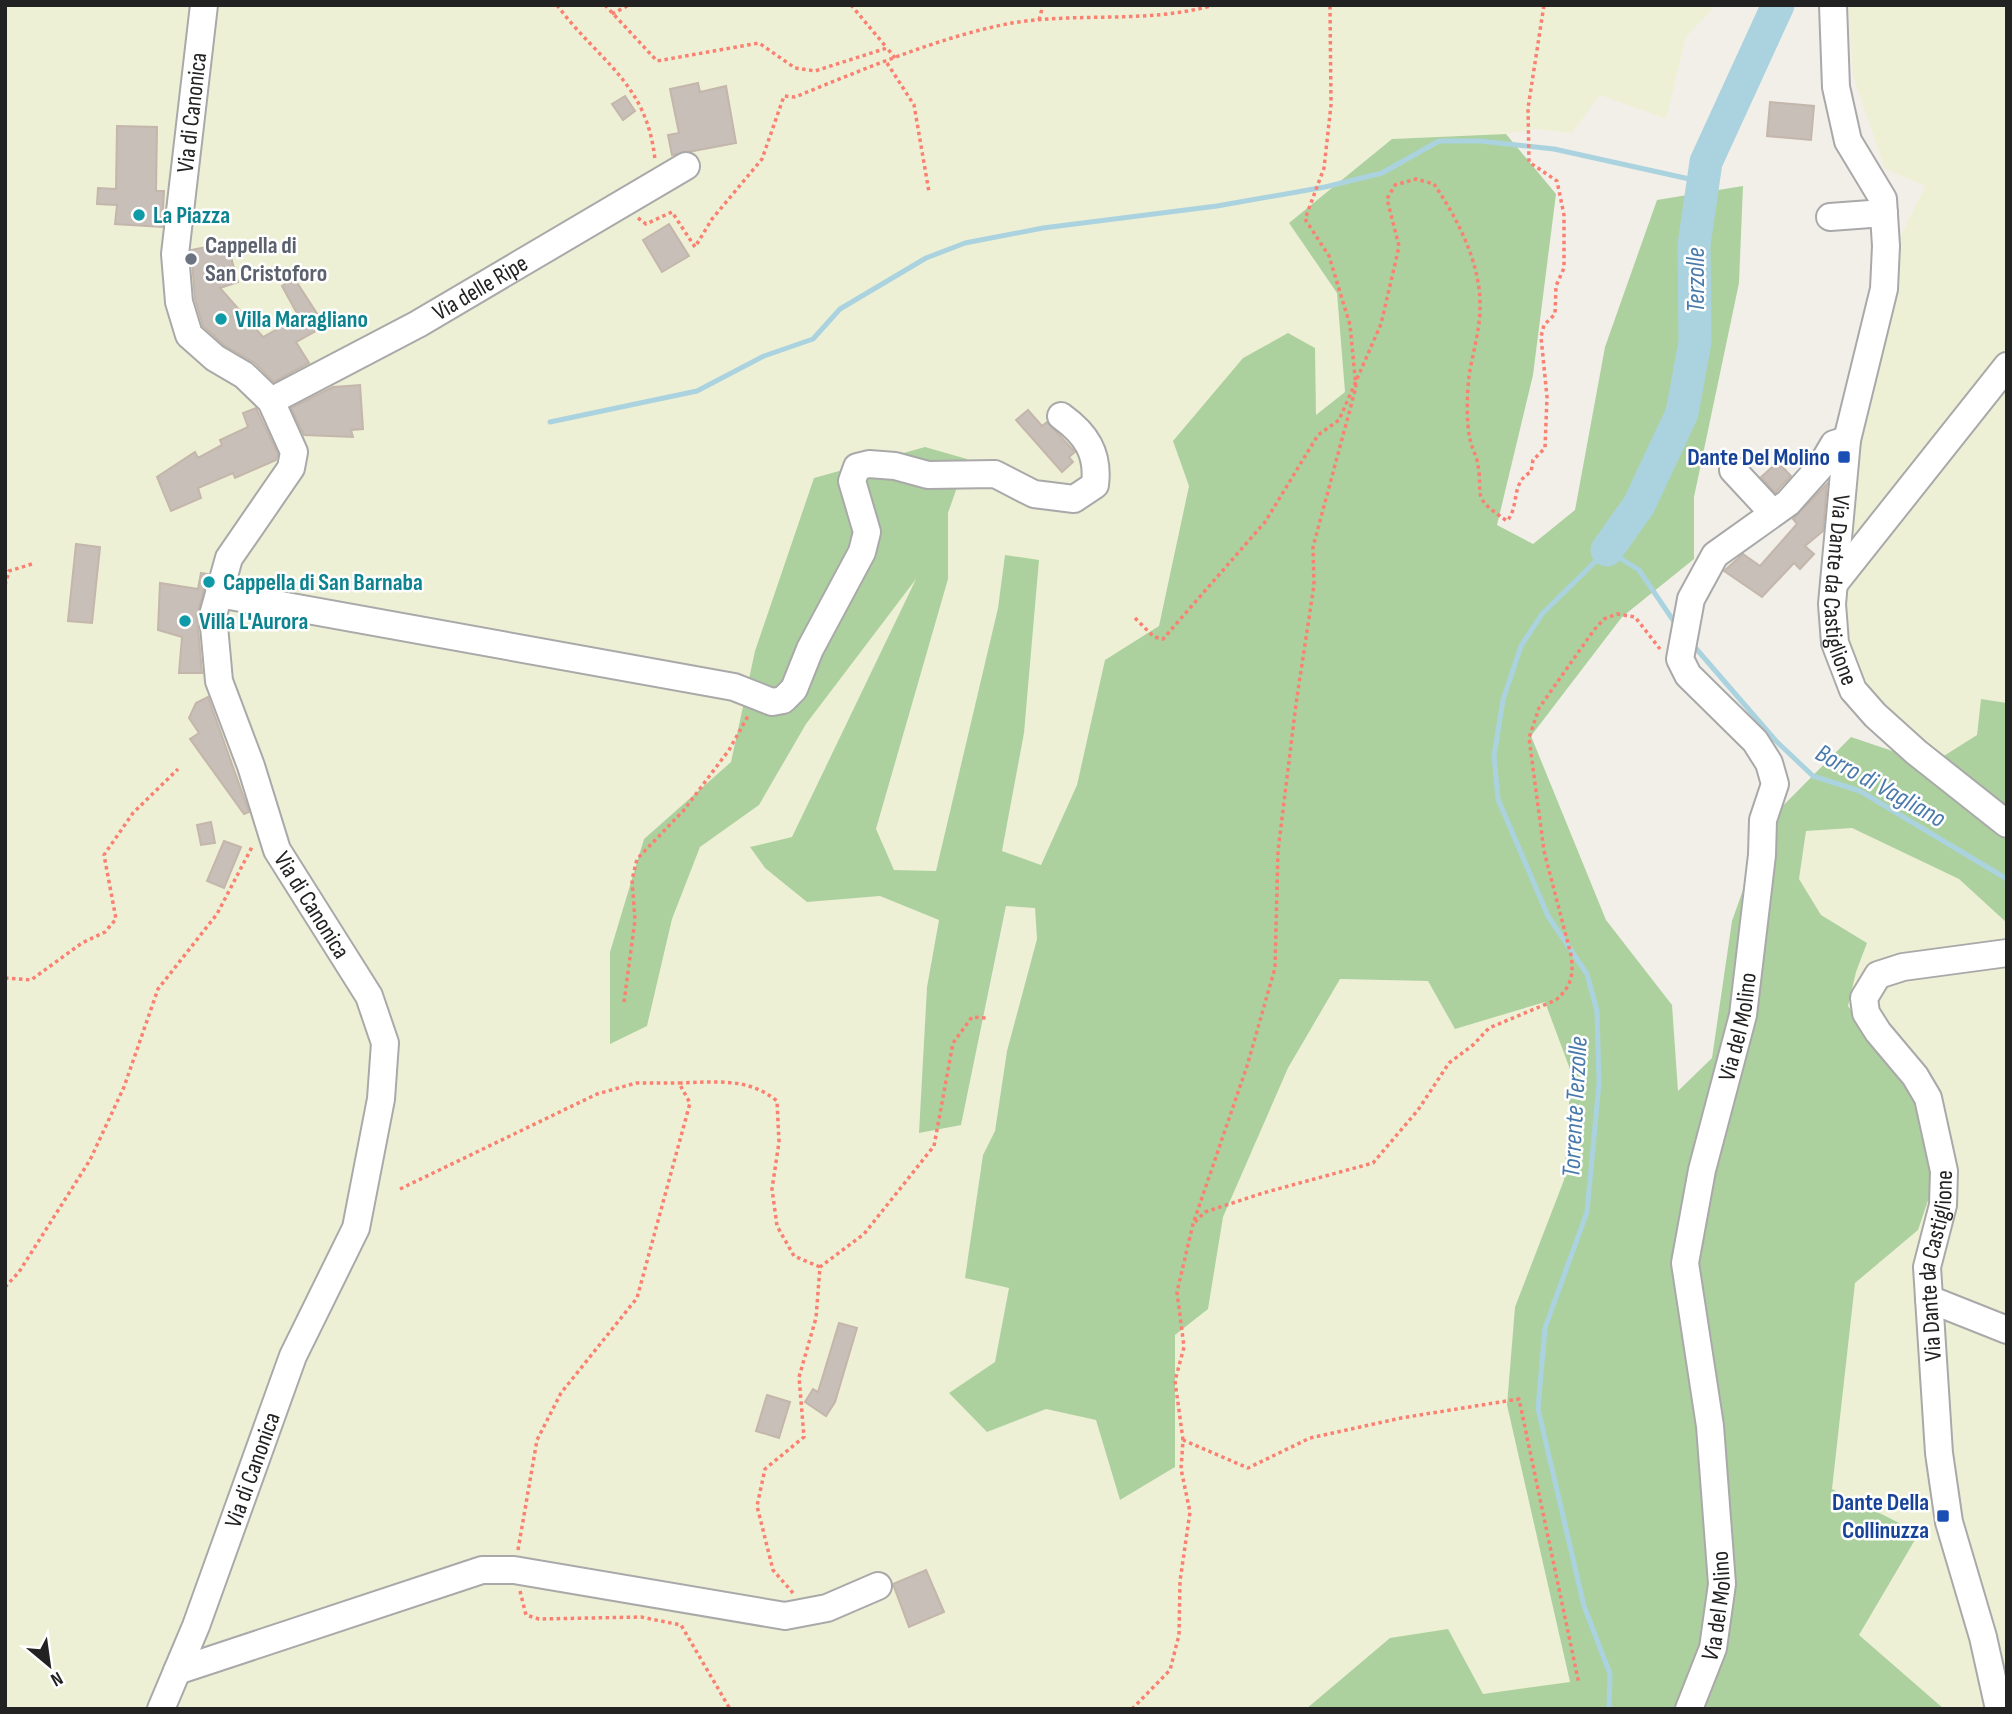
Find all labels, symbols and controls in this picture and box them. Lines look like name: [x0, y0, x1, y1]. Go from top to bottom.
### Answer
street label: Via di Canonica: [171, 51, 213, 174]
place label: La Piazza: [153, 201, 230, 230]
marker: La Piazza: [131, 207, 147, 223]
place label: Cappella di San Cristoforo: [205, 231, 327, 288]
water label: Terzolle: [1681, 247, 1712, 313]
street label: Via delle Ripe: [427, 249, 533, 327]
marker: Cappella di San Cristoforo: [183, 251, 199, 267]
place label: Villa Maragliano: [235, 305, 368, 334]
marker: Villa Maragliano: [213, 311, 229, 327]
place label: Dante Del Molino: [1687, 443, 1830, 472]
marker: Dante Del Molino: [1836, 449, 1852, 465]
street label: Via Dante da Castiglione: [1817, 493, 1864, 690]
place label: Cappella di San Barnaba: [223, 568, 423, 597]
marker: Cappella di San Barnaba: [201, 574, 217, 590]
place label: Villa L'Aurora: [199, 607, 308, 636]
marker: Villa L'Aurora: [177, 613, 193, 629]
water label: Borro di Vagliano: [1810, 738, 1951, 835]
street label: Via di Canonica: [267, 846, 356, 964]
street label: Via del Molino: [1712, 971, 1763, 1084]
water label: Torrente Terzolle: [1556, 1036, 1595, 1179]
street label: Via Dante da Castiglione: [1912, 1170, 1959, 1362]
street label: Via di Canonica: [219, 1408, 287, 1532]
place label: Dante Della Collinuzza: [1832, 1488, 1929, 1545]
marker: Dante Della Collinuzza: [1935, 1508, 1951, 1524]
street label: Via del Molino: [1695, 1550, 1737, 1665]
north arrow: [14, 1630, 84, 1700]
text: N: [46, 1666, 67, 1691]

